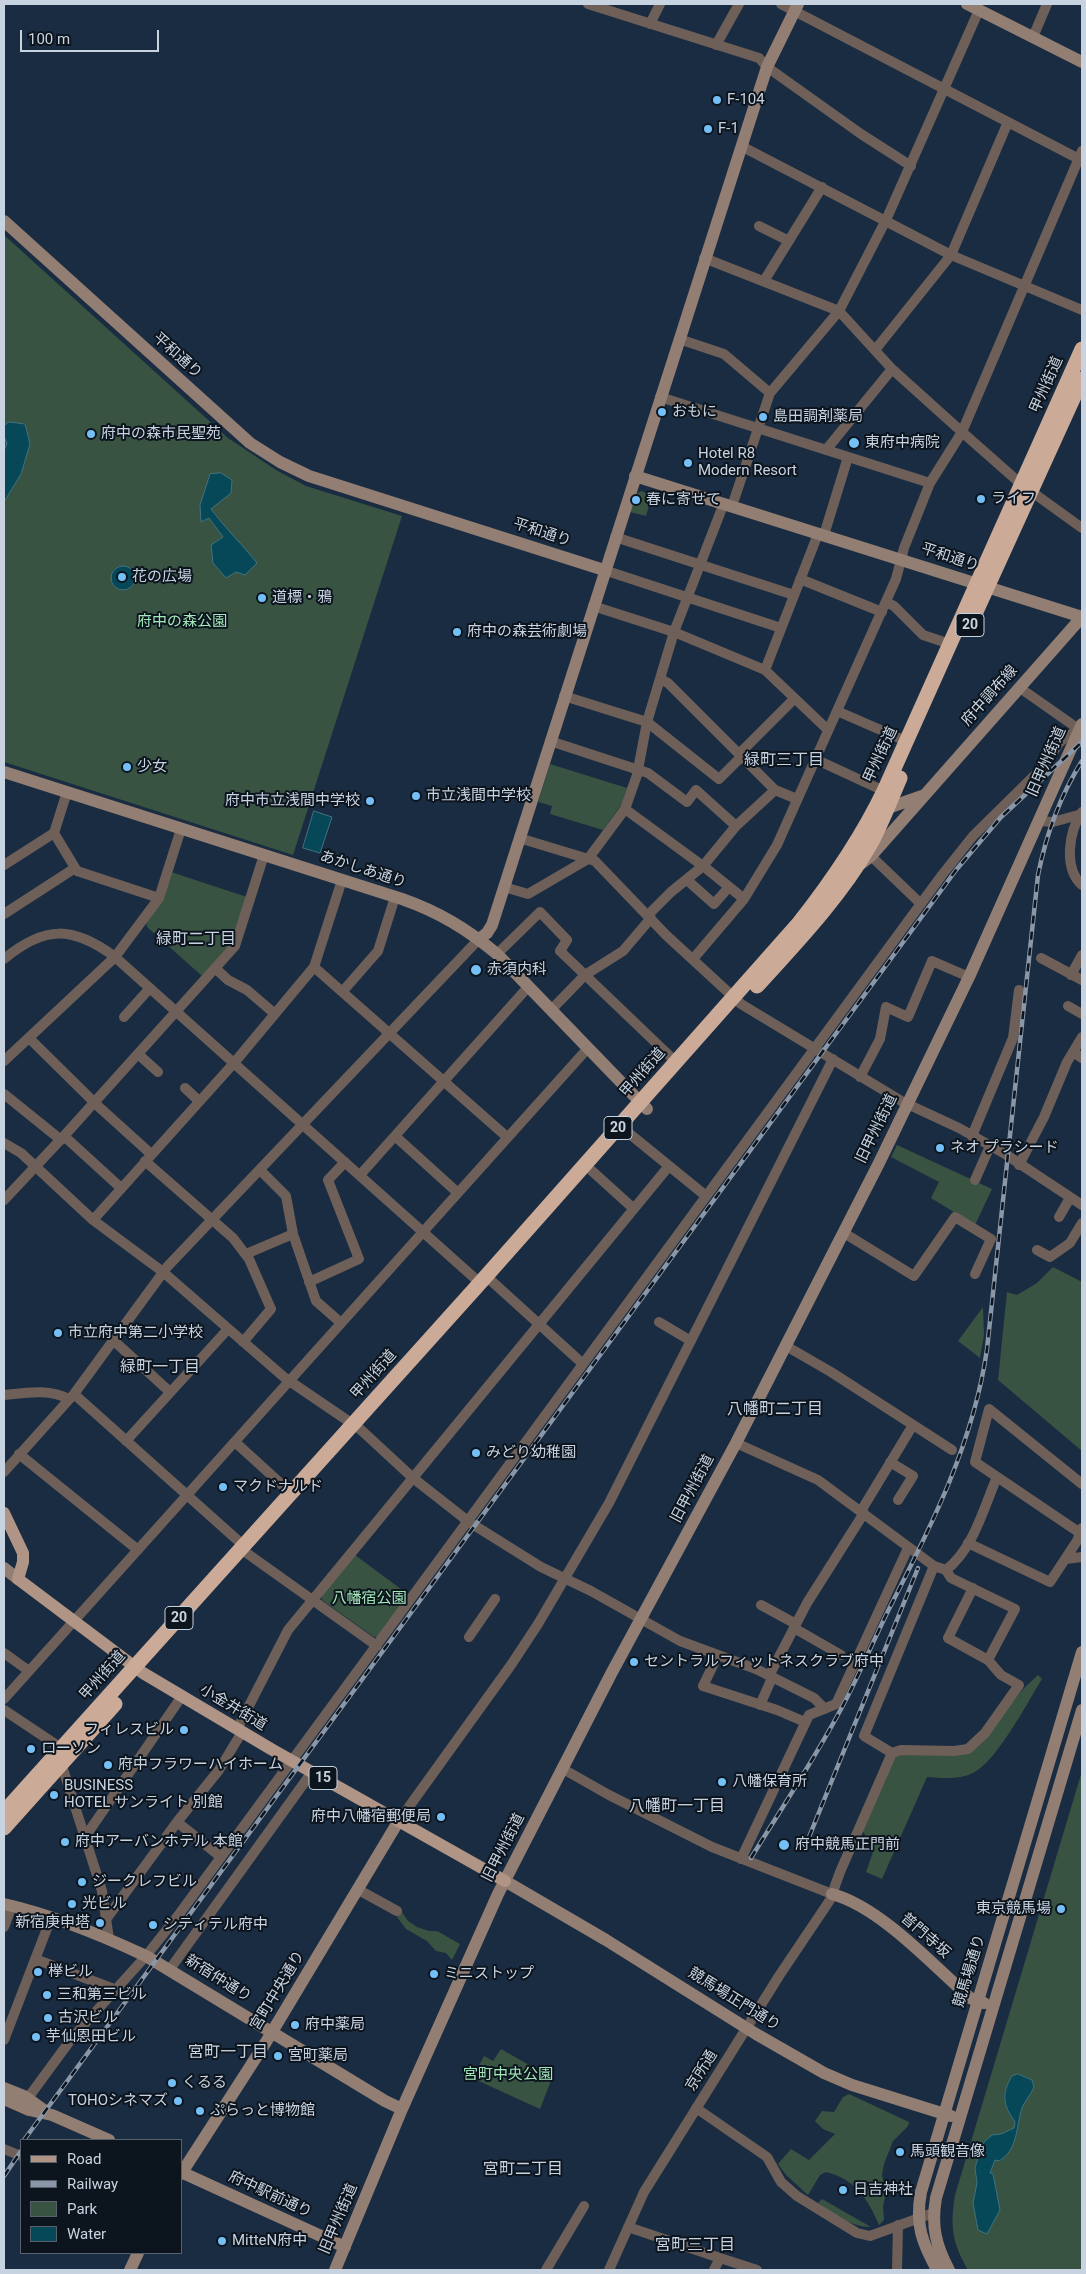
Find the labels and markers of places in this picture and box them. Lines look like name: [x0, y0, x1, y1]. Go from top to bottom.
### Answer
place label: F-104: [727, 91, 765, 109]
marker: F-104: [711, 94, 723, 106]
place label: F-1: [718, 120, 739, 138]
marker: F-1: [702, 123, 714, 135]
place label: おもに: [672, 403, 717, 421]
marker: おもに: [656, 406, 668, 418]
place label: 島田調剤薬局: [773, 408, 863, 426]
marker: 島田調剤薬局: [757, 411, 769, 423]
place label: 府中の森市民聖苑: [101, 425, 221, 443]
marker: 府中の森市民聖苑: [85, 428, 97, 440]
place label: 東府中病院: [865, 434, 940, 452]
marker: 東府中病院: [847, 436, 861, 450]
place label: Hotel R8 Modern Resort: [698, 445, 797, 480]
marker: Hotel R8 Modern Resort: [682, 457, 694, 469]
place label: ライフ: [991, 490, 1036, 508]
place label: 春に寄せて: [646, 491, 721, 509]
marker: ライフ: [975, 493, 987, 505]
marker: 春に寄せて: [630, 494, 642, 506]
place label: 花の広場: [132, 568, 192, 586]
marker: 花の広場: [116, 571, 128, 583]
place label: 道標・鴉: [272, 589, 332, 607]
marker: 道標・鴉: [256, 592, 268, 604]
place label: 府中の森芸術劇場: [467, 623, 587, 641]
marker: 府中の森芸術劇場: [451, 626, 463, 638]
place label: 少女: [137, 758, 167, 776]
marker: 少女: [121, 761, 133, 773]
place label: 市立浅間中学校: [426, 787, 531, 805]
marker: 市立浅間中学校: [410, 790, 422, 802]
place label: 府中市立浅間中学校: [225, 792, 360, 810]
marker: 府中市立浅間中学校: [364, 795, 376, 807]
place label: 赤須内科: [487, 961, 547, 979]
marker: 赤須内科: [469, 963, 483, 977]
place label: ネオ プラシード: [950, 1139, 1059, 1157]
marker: ネオ プラシード: [934, 1142, 946, 1154]
place label: 市立府中第二小学校: [68, 1324, 203, 1342]
marker: 市立府中第二小学校: [52, 1327, 64, 1339]
place label: みどり幼稚園: [486, 1444, 576, 1462]
marker: みどり幼稚園: [470, 1447, 482, 1459]
place label: マクドナルド: [233, 1478, 323, 1496]
marker: マクドナルド: [217, 1481, 229, 1493]
place label: セントラルフィットネスクラブ府中: [644, 1653, 884, 1671]
marker: セントラルフィットネスクラブ府中: [628, 1656, 640, 1668]
place label: フィレスビル: [84, 1721, 174, 1739]
marker: フィレスビル: [178, 1724, 190, 1736]
place label: ローソン: [41, 1740, 101, 1758]
marker: ローソン: [25, 1743, 37, 1755]
place label: 府中フラワーハイホーム: [118, 1756, 283, 1774]
marker: 府中フラワーハイホーム: [102, 1759, 114, 1771]
place label: 八幡保育所: [732, 1773, 807, 1791]
marker: 八幡保育所: [716, 1776, 728, 1788]
place label: BUSINESS HOTEL サンライト 別館: [64, 1777, 223, 1812]
marker: BUSINESS HOTEL サンライト 別館: [48, 1789, 60, 1801]
place label: 府中八幡宿郵便局: [311, 1808, 431, 1826]
marker: 府中八幡宿郵便局: [435, 1811, 447, 1823]
place label: 府中アーバンホテル 本館: [75, 1833, 243, 1851]
marker: 府中アーバンホテル 本館: [59, 1836, 71, 1848]
place label: 府中競馬正門前: [795, 1836, 900, 1854]
marker: 府中競馬正門前: [777, 1838, 791, 1852]
place label: ジークレフビル: [92, 1873, 197, 1891]
marker: ジークレフビル: [76, 1876, 88, 1888]
place label: 光ビル: [82, 1895, 127, 1913]
marker: 光ビル: [66, 1898, 78, 1910]
place label: 東京競馬場: [976, 1900, 1051, 1918]
marker: 東京競馬場: [1055, 1903, 1067, 1915]
place label: 新宿庚申塔: [15, 1914, 90, 1932]
place label: シティテル府中: [163, 1916, 268, 1934]
marker: 新宿庚申塔: [94, 1917, 106, 1929]
marker: シティテル府中: [147, 1919, 159, 1931]
place label: 﨔ビル: [48, 1963, 93, 1981]
place label: ミニストップ: [444, 1965, 534, 1983]
marker: 﨔ビル: [32, 1966, 44, 1978]
marker: ミニストップ: [428, 1968, 440, 1980]
place label: 三和第三ビル: [57, 1986, 147, 2004]
marker: 三和第三ビル: [41, 1989, 53, 2001]
place label: 古沢ビル: [58, 2009, 118, 2027]
marker: 古沢ビル: [42, 2012, 54, 2024]
place label: 府中薬局: [305, 2016, 365, 2034]
marker: 府中薬局: [289, 2019, 301, 2031]
place label: 芋仙恩田ビル: [46, 2028, 136, 2046]
marker: 芋仙恩田ビル: [30, 2031, 42, 2043]
place label: 宮町薬局: [288, 2047, 348, 2065]
marker: 宮町薬局: [272, 2050, 284, 2062]
place label: くるる: [182, 2074, 227, 2092]
marker: くるる: [166, 2077, 178, 2089]
place label: TOHOシネマズ: [68, 2092, 168, 2110]
marker: TOHOシネマズ: [172, 2095, 184, 2107]
place label: ぷらっと博物館: [210, 2102, 315, 2120]
marker: ぷらっと博物館: [194, 2105, 206, 2117]
place label: 馬頭観音像: [910, 2143, 985, 2161]
marker: 馬頭観音像: [894, 2146, 906, 2158]
place label: 日吉神社: [853, 2181, 913, 2199]
marker: 日吉神社: [837, 2184, 849, 2196]
place label: MitteN府中: [232, 2232, 307, 2250]
marker: MitteN府中: [216, 2235, 228, 2247]

